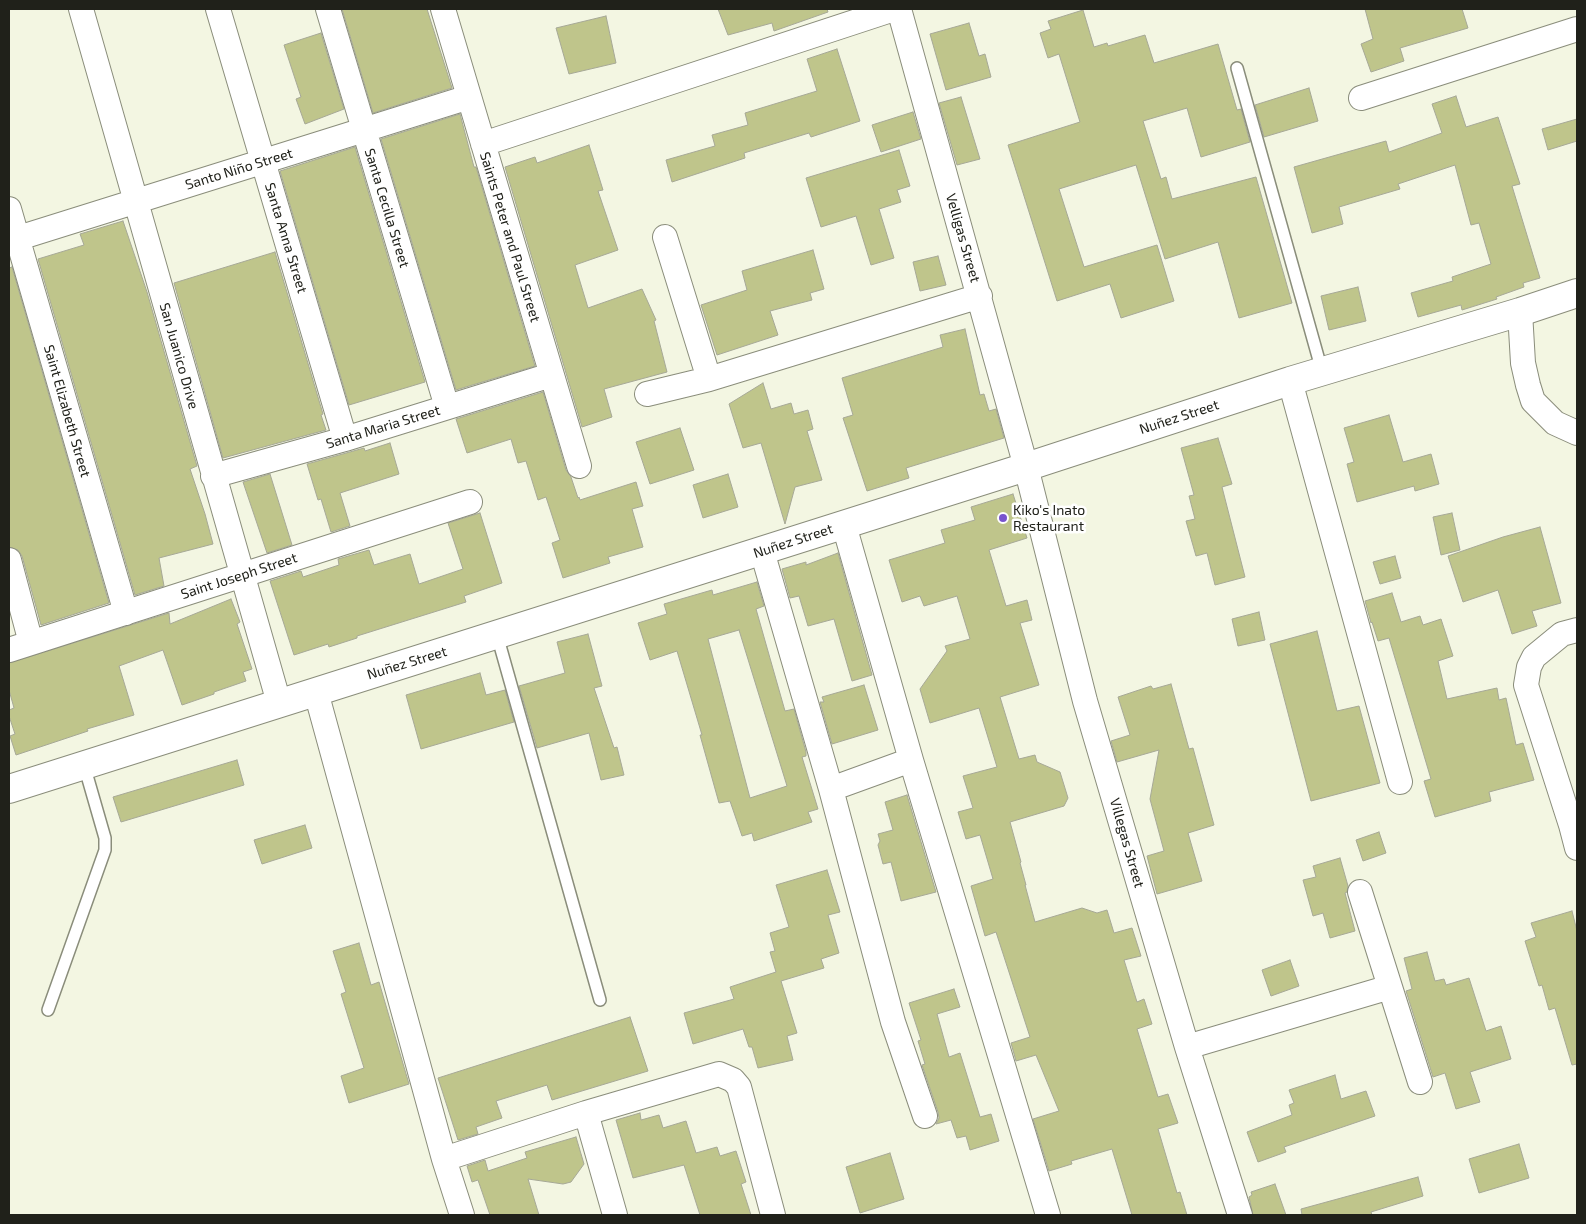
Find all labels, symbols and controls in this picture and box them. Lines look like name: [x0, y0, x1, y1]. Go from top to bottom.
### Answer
street label: Santo Niño Street: [183, 145, 295, 193]
street label: Santa Cecilla Street: [361, 146, 413, 270]
street label: Saints Peter and Paul Street: [476, 150, 544, 324]
street label: Santa Anna Street: [261, 181, 311, 295]
street label: Velligas Street: [942, 192, 984, 284]
street label: San Juanico Drive: [156, 301, 202, 411]
street label: Saint Elizabeth Street: [40, 343, 94, 479]
street label: Nuñez Street: [1137, 396, 1221, 438]
street label: Santa Maria Street: [324, 402, 442, 452]
place label: Kiko's Inato Restaurant: [1013, 502, 1085, 534]
marker: Kiko's Inato Restaurant: [997, 512, 1009, 524]
street label: Nuñez Street: [751, 520, 835, 562]
street label: Saint Joseph Street: [179, 549, 299, 603]
street label: Nuñez Street: [365, 643, 449, 683]
street label: Villegas Street: [1106, 796, 1148, 890]

